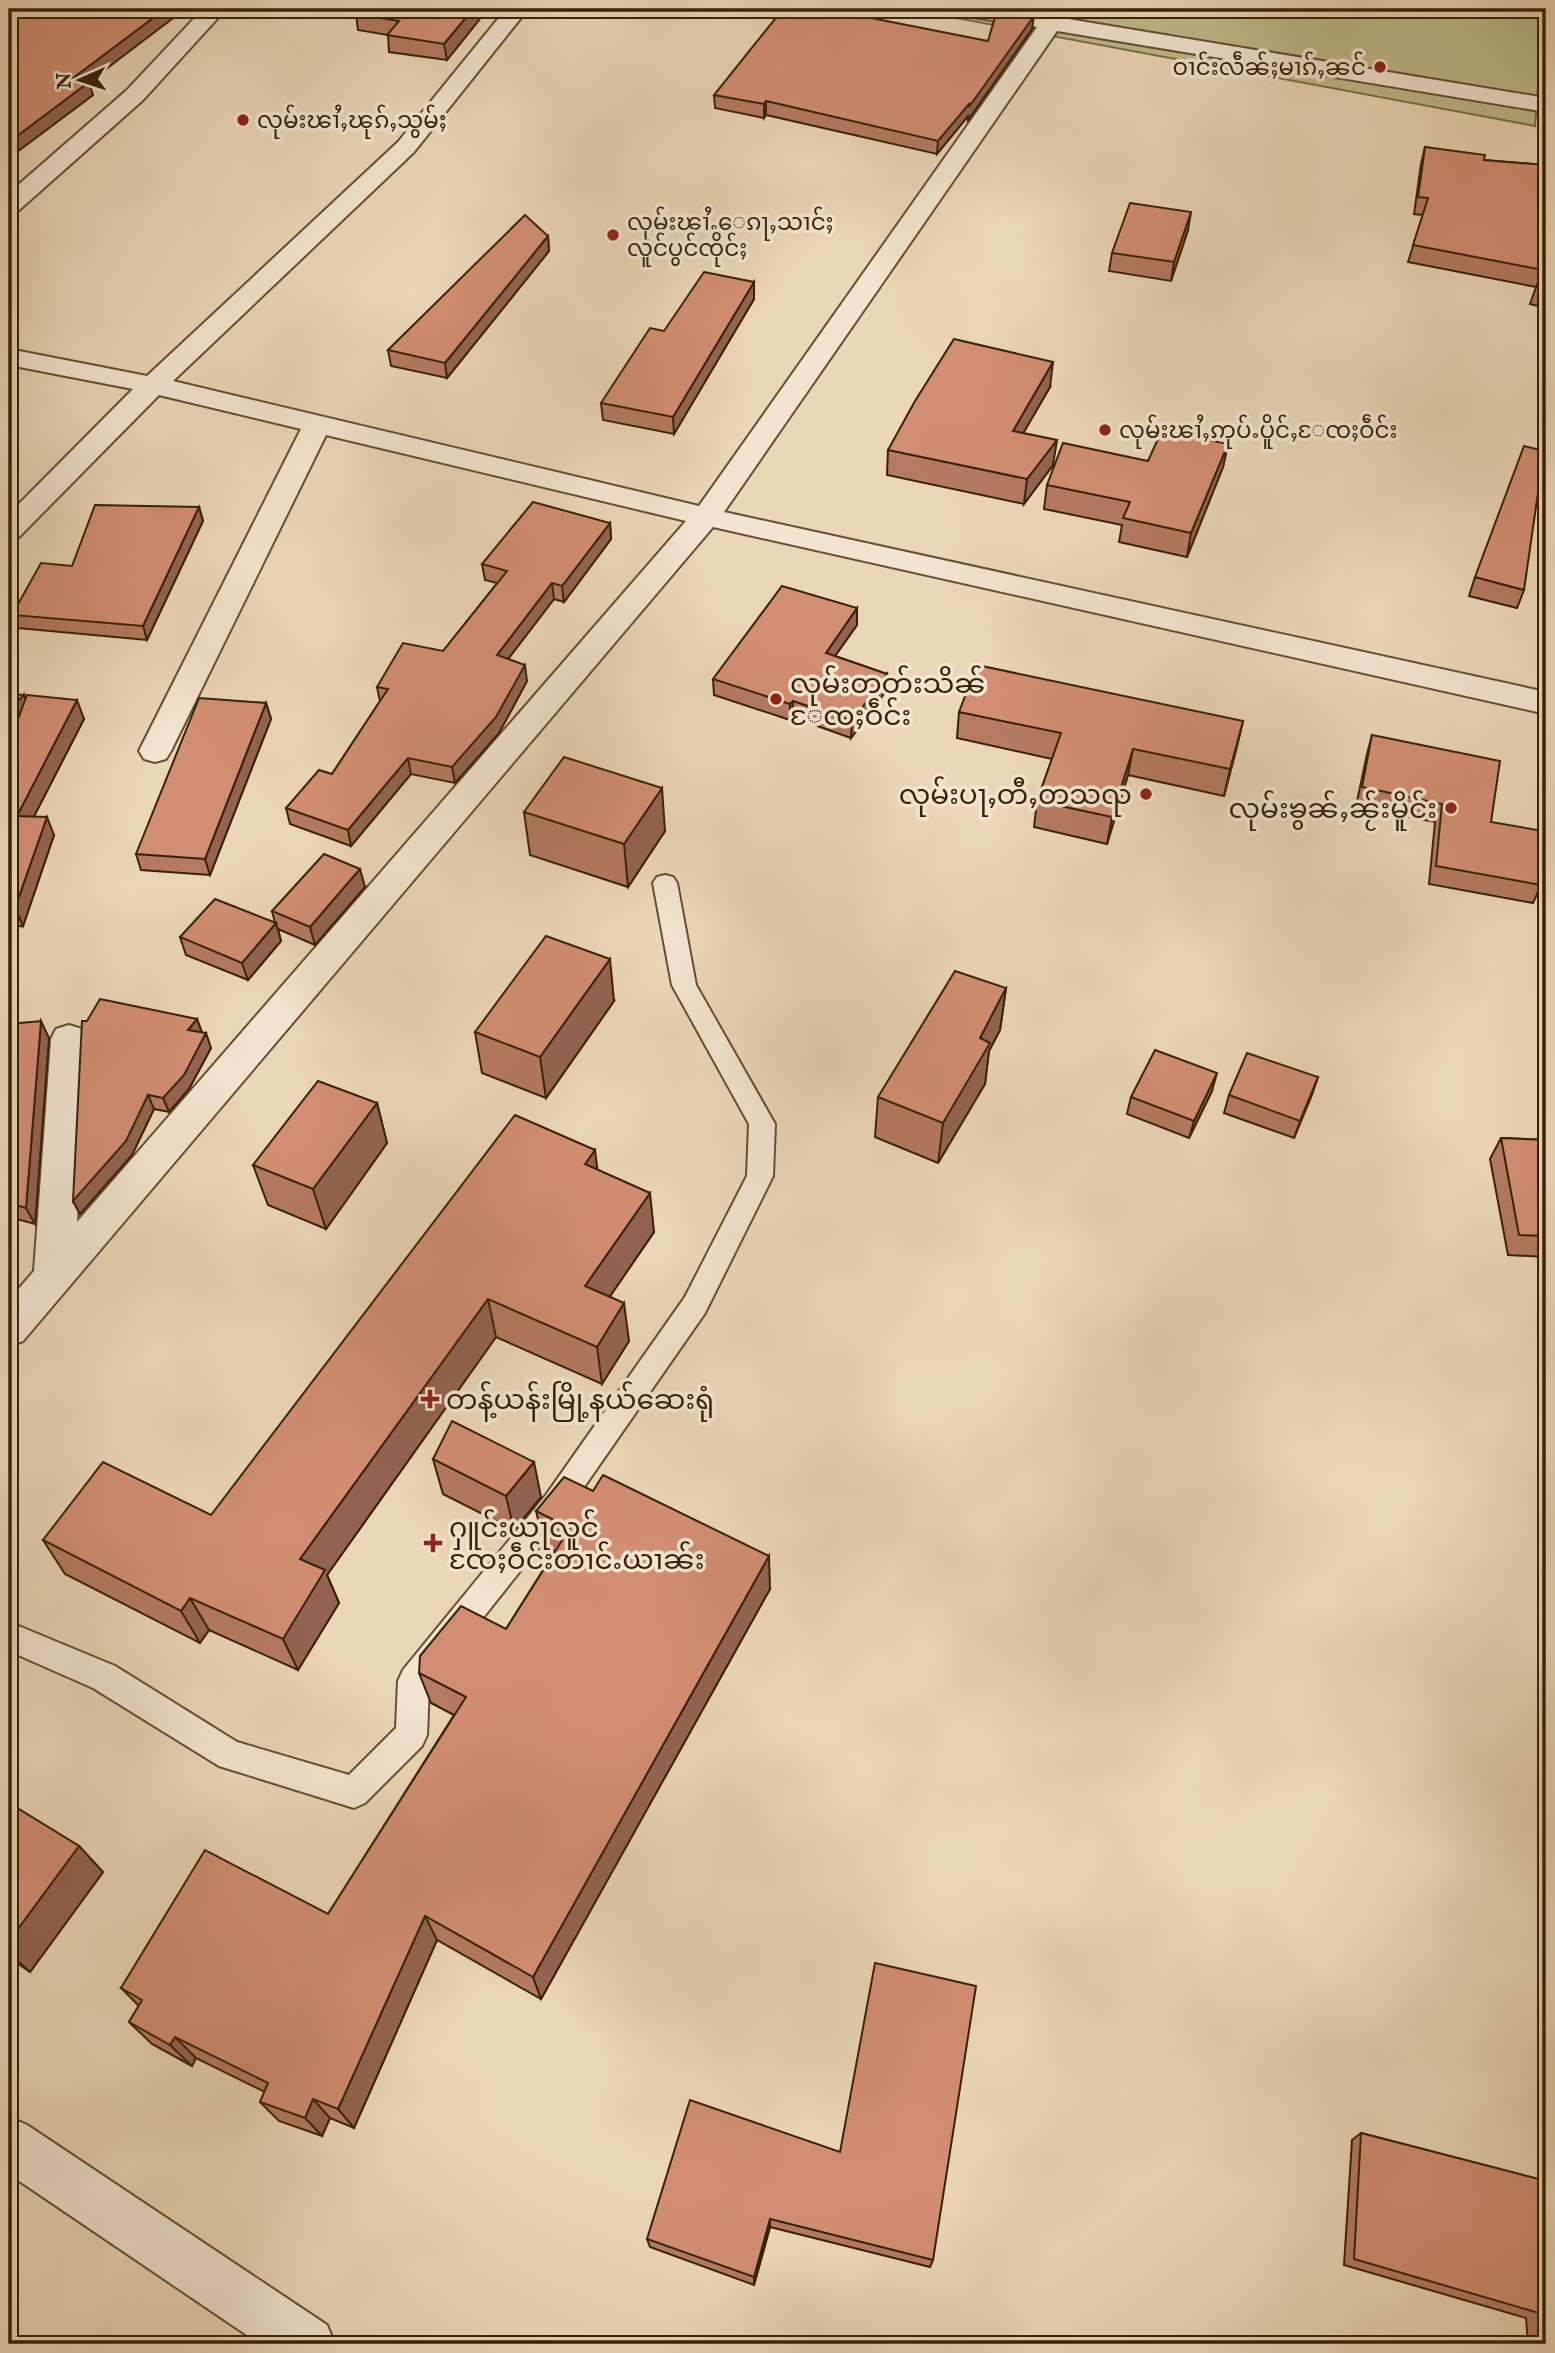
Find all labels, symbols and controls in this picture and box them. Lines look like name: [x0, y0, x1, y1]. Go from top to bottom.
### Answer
north arrow: [46, 46, 116, 116]
place label: ဝၢင်းလဵၼ်ႈမၢၵ်ႇၼင်: [1173, 51, 1366, 83]
marker: ဝၢင်းလဵၼ်ႈမၢၵ်ႇၼင်: [1372, 59, 1388, 75]
text: N: [53, 71, 77, 91]
place label: လုမ်းၽၢႆႇၽုၵ်ႇသွမ်ႈ: [257, 104, 447, 139]
marker: လုမ်းၽၢႆႇၽုၵ်ႇသွမ်ႈ: [235, 112, 251, 128]
place label: လုမ်းၽၢႆႇေၵႃႇသၢင်ႈ လူင်ပွင်ၸိုင်ႈ: [627, 206, 834, 267]
marker: လုမ်းၽၢႆႇေၵႃႇသၢင်ႈ လူင်ပွင်ၸိုင်ႈ: [605, 227, 621, 243]
place label: လုမ်းၽၢႆႇဢုပ်ႉပိူင်ႇႄၸႈဝဵင်း: [1119, 414, 1397, 449]
marker: လုမ်းၽၢႆႇဢုပ်ႉပိူင်ႇႄၸႈဝဵင်း: [1097, 422, 1113, 438]
place label: လုမ်းတတ်းသိၼ် ႄၸႈဝဵင်း: [790, 665, 986, 735]
marker: လုမ်းတတ်းသိၼ် ႄၸႈဝဵင်း: [768, 691, 784, 707]
place label: လုမ်းပႃႇတီႇတသၺ: [899, 776, 1132, 817]
marker: လုမ်းပႃႇတီႇတသၺ: [1138, 786, 1154, 802]
place label: လုမ်းၶွၼ်ႇၼႂ်းမိူင်း: [1229, 790, 1437, 831]
marker: လုမ်းၶွၼ်ႇၼႂ်းမိူင်း: [1443, 800, 1459, 816]
place label: တန့်ယန်းမြို့နယ်ဆေးရုံ: [446, 1381, 714, 1422]
marker: တန့်ယန်းမြို့နယ်ဆေးရုံ: [420, 1389, 440, 1409]
place label: ႁူင်းယႃလူင် ၸႄႈဝဵင်းတၢင်ႉယၢၼ်း: [449, 1509, 705, 1579]
marker: ႁူင်းယႃလူင် ၸႄႈဝဵင်းတၢင်ႉယၢၼ်း: [423, 1533, 443, 1553]

